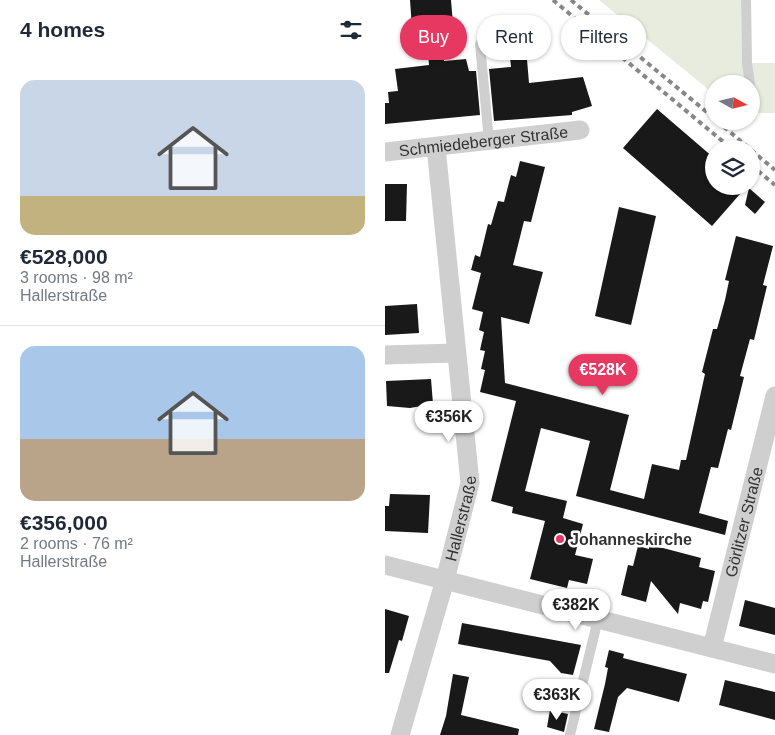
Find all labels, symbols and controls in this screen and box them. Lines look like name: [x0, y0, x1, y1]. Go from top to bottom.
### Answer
chip: Buy: [400, 15, 467, 60]
chip: Rent: [477, 15, 551, 60]
chip: Filters: [561, 15, 646, 60]
icon: filters: [337, 16, 365, 44]
text: 4 homes: [20, 18, 105, 41]
north arrow: [705, 75, 760, 130]
map controls: [705, 75, 760, 195]
icon: home: [148, 113, 238, 203]
street label: Schmiedeberger Straße: [398, 123, 569, 159]
button: layers: [705, 140, 760, 195]
text: €528,000: [20, 245, 108, 268]
text: 3 rooms · 98 m²: [20, 269, 133, 286]
text: Hallerstraße: [20, 287, 107, 304]
pin: €528K: [568, 354, 638, 396]
text: €528K: [579, 361, 627, 378]
icon: home: [148, 378, 238, 468]
pin: €356K: [414, 400, 484, 443]
text: €356K: [425, 408, 473, 425]
street label: Görlitzer Straße: [722, 465, 766, 579]
street label: Hallerstraße: [442, 475, 479, 563]
text: €356,000: [20, 511, 108, 534]
place label: Johanneskirche: [570, 531, 692, 548]
marker: Johanneskirche: [554, 533, 566, 545]
text: 2 rooms · 76 m²: [20, 535, 133, 552]
text: Hallerstraße: [20, 553, 107, 570]
pin: €382K: [541, 588, 611, 631]
text: €382K: [552, 596, 600, 613]
pin: €363K: [522, 678, 592, 721]
text: €363K: [533, 686, 581, 703]

